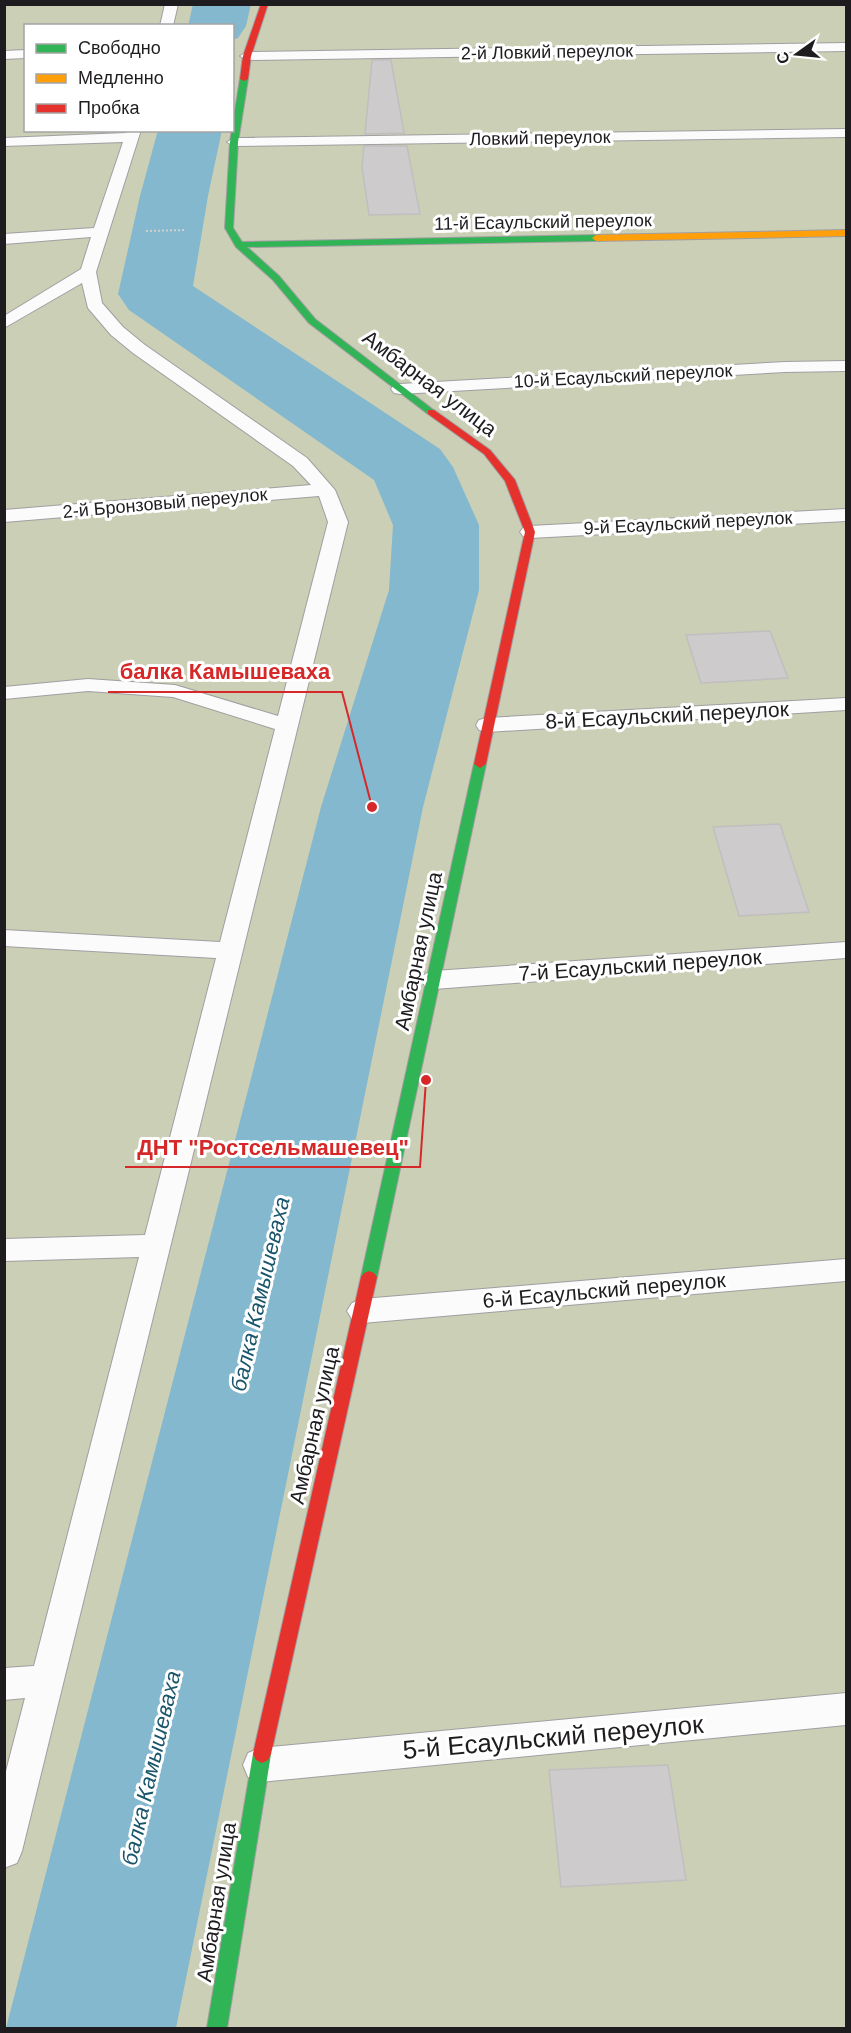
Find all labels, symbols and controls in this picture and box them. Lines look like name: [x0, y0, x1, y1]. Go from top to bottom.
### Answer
legend: [24, 24, 234, 132]
north arrow: [767, 24, 827, 84]
text: Свободно: [78, 38, 161, 58]
street label: 2-й Ловкий переулок: [461, 40, 633, 64]
text: С: [773, 50, 793, 66]
text: Медленно: [78, 68, 164, 88]
text: Пробка: [78, 98, 141, 118]
street label: Ловкий переулок: [469, 127, 611, 149]
street label: 11-й Есаульский переулок: [434, 210, 652, 234]
street label: Амбарная улица: [359, 325, 502, 441]
street label: 10-й Есаульский переулок: [513, 360, 733, 392]
street label: 2-й Бронзовый переулок: [62, 484, 268, 522]
street label: 9-й Есаульский переулок: [583, 508, 793, 538]
callout: балка Камышеваха: [108, 652, 342, 692]
text: балка Камышеваха: [120, 659, 331, 684]
street label: 8-й Есаульский переулок: [545, 697, 790, 733]
street label: Амбарная улица: [390, 869, 446, 1032]
street label: 7-й Есаульский переулок: [518, 945, 763, 985]
callout: ДНТ "Ростсельмашевец": [125, 1127, 420, 1167]
text: ДНТ "Ростсельмашевец": [137, 1135, 409, 1160]
water label: балка Камышеваха: [225, 1194, 295, 1394]
street label: 6-й Есаульский переулок: [482, 1268, 727, 1312]
street label: Амбарная улица: [285, 1344, 343, 1506]
water label: балка Камышеваха: [116, 1668, 186, 1868]
street label: 5-й Есаульский переулок: [401, 1709, 705, 1765]
street label: Амбарная улица: [192, 1820, 240, 1983]

